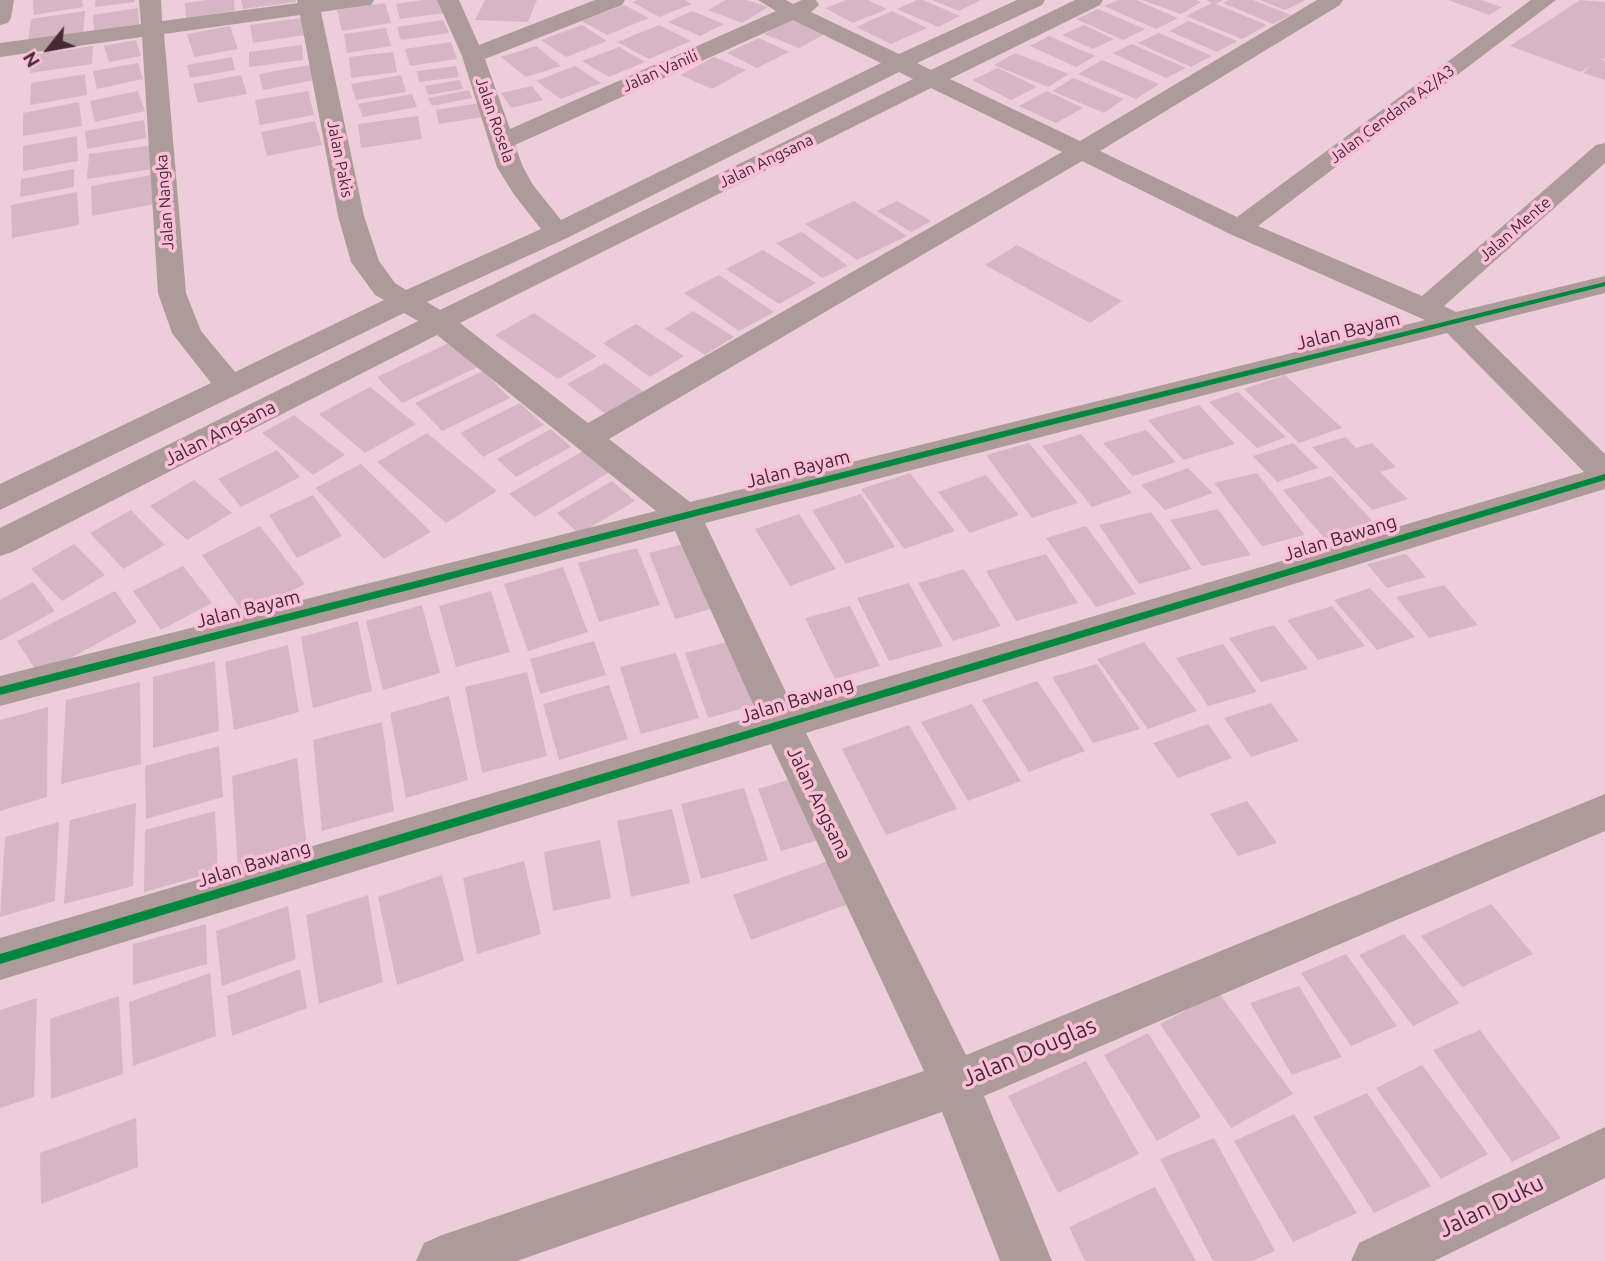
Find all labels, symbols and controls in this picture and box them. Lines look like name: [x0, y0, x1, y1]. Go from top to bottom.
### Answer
north arrow: [14, 14, 84, 84]
street label: Jalan Vanili: [619, 46, 701, 96]
text: N: [18, 48, 44, 72]
street label: Jalan Cendana A2/A3: [1326, 61, 1458, 167]
street label: Jalan Rosela: [471, 75, 519, 165]
street label: Jalan Pakis: [323, 119, 357, 199]
street label: Jalan Angsana: [716, 130, 816, 192]
street label: Jalan Nangka: [152, 154, 178, 250]
street label: Jalan Mente: [1475, 193, 1555, 265]
street label: Jalan Bayam: [1294, 307, 1402, 355]
street label: Jalan Angsana: [161, 395, 279, 471]
street label: Jalan Bayam: [744, 445, 852, 493]
street label: Jalan Bawang: [1281, 510, 1399, 566]
street label: Jalan Bayam: [194, 585, 302, 633]
street label: Jalan Bawang: [738, 672, 856, 728]
street label: Jalan Angsana: [782, 743, 856, 863]
street label: Jalan Bawang: [195, 836, 313, 892]
street label: Jalan Douglas: [958, 1011, 1100, 1093]
street label: Jalan Duku: [1434, 1169, 1548, 1243]

